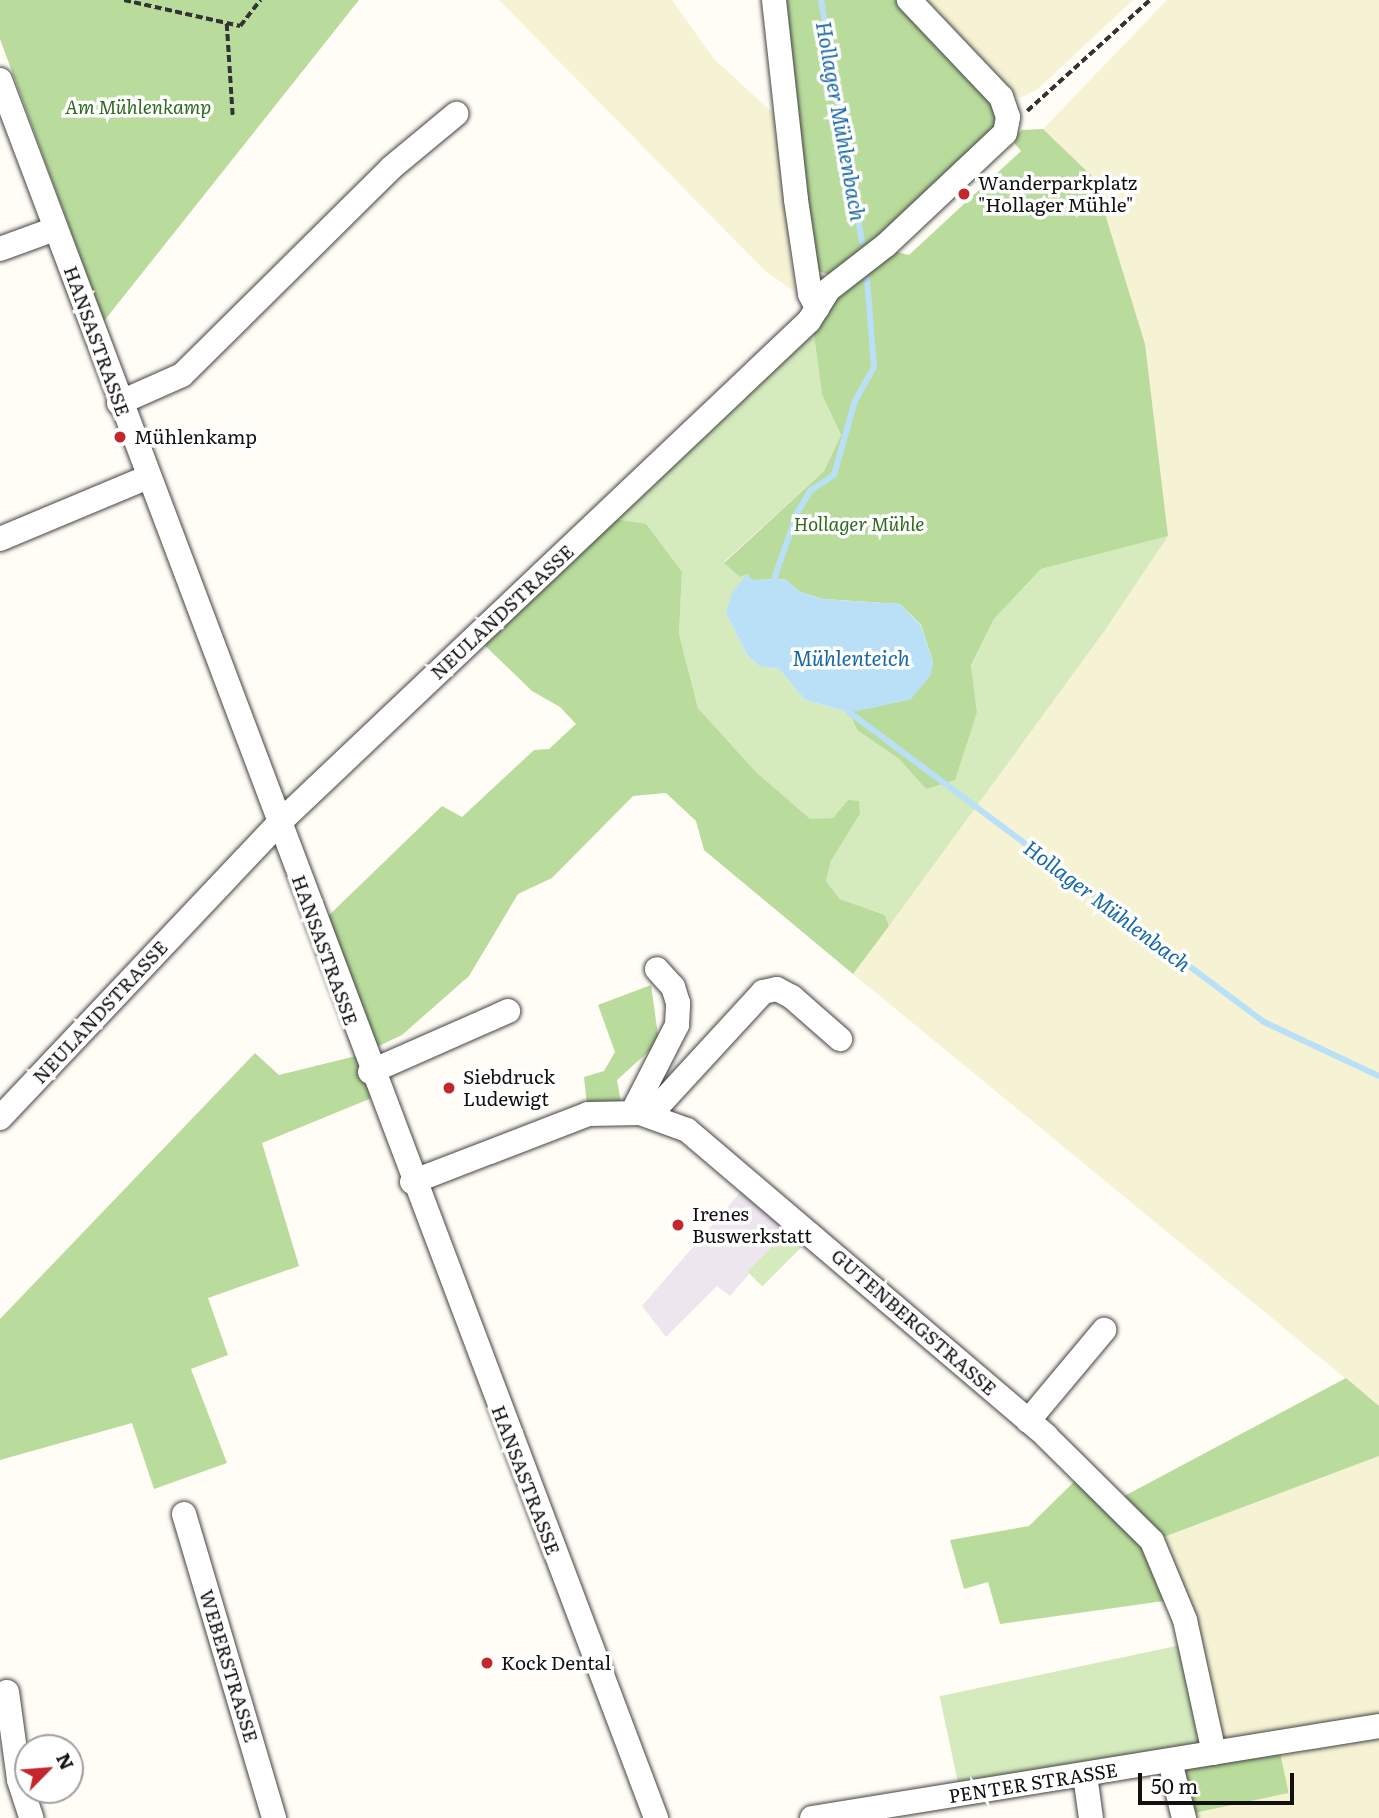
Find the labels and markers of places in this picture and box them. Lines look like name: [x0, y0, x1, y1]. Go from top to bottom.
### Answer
place label: Wanderparkplatz "Hollager Mühle": [978, 172, 1137, 216]
marker: Wanderparkplatz "Hollager Mühle": [956, 186, 972, 202]
place label: Mühlenkamp: [134, 426, 257, 448]
marker: Mühlenkamp: [112, 429, 128, 445]
place label: Siebdruck Ludewigt: [463, 1066, 555, 1110]
marker: Siebdruck Ludewigt: [441, 1080, 457, 1096]
place label: Irenes Buswerkstatt: [692, 1203, 812, 1247]
marker: Irenes Buswerkstatt: [670, 1217, 686, 1233]
place label: Kock Dental: [501, 1652, 611, 1674]
marker: Kock Dental: [479, 1655, 495, 1671]

